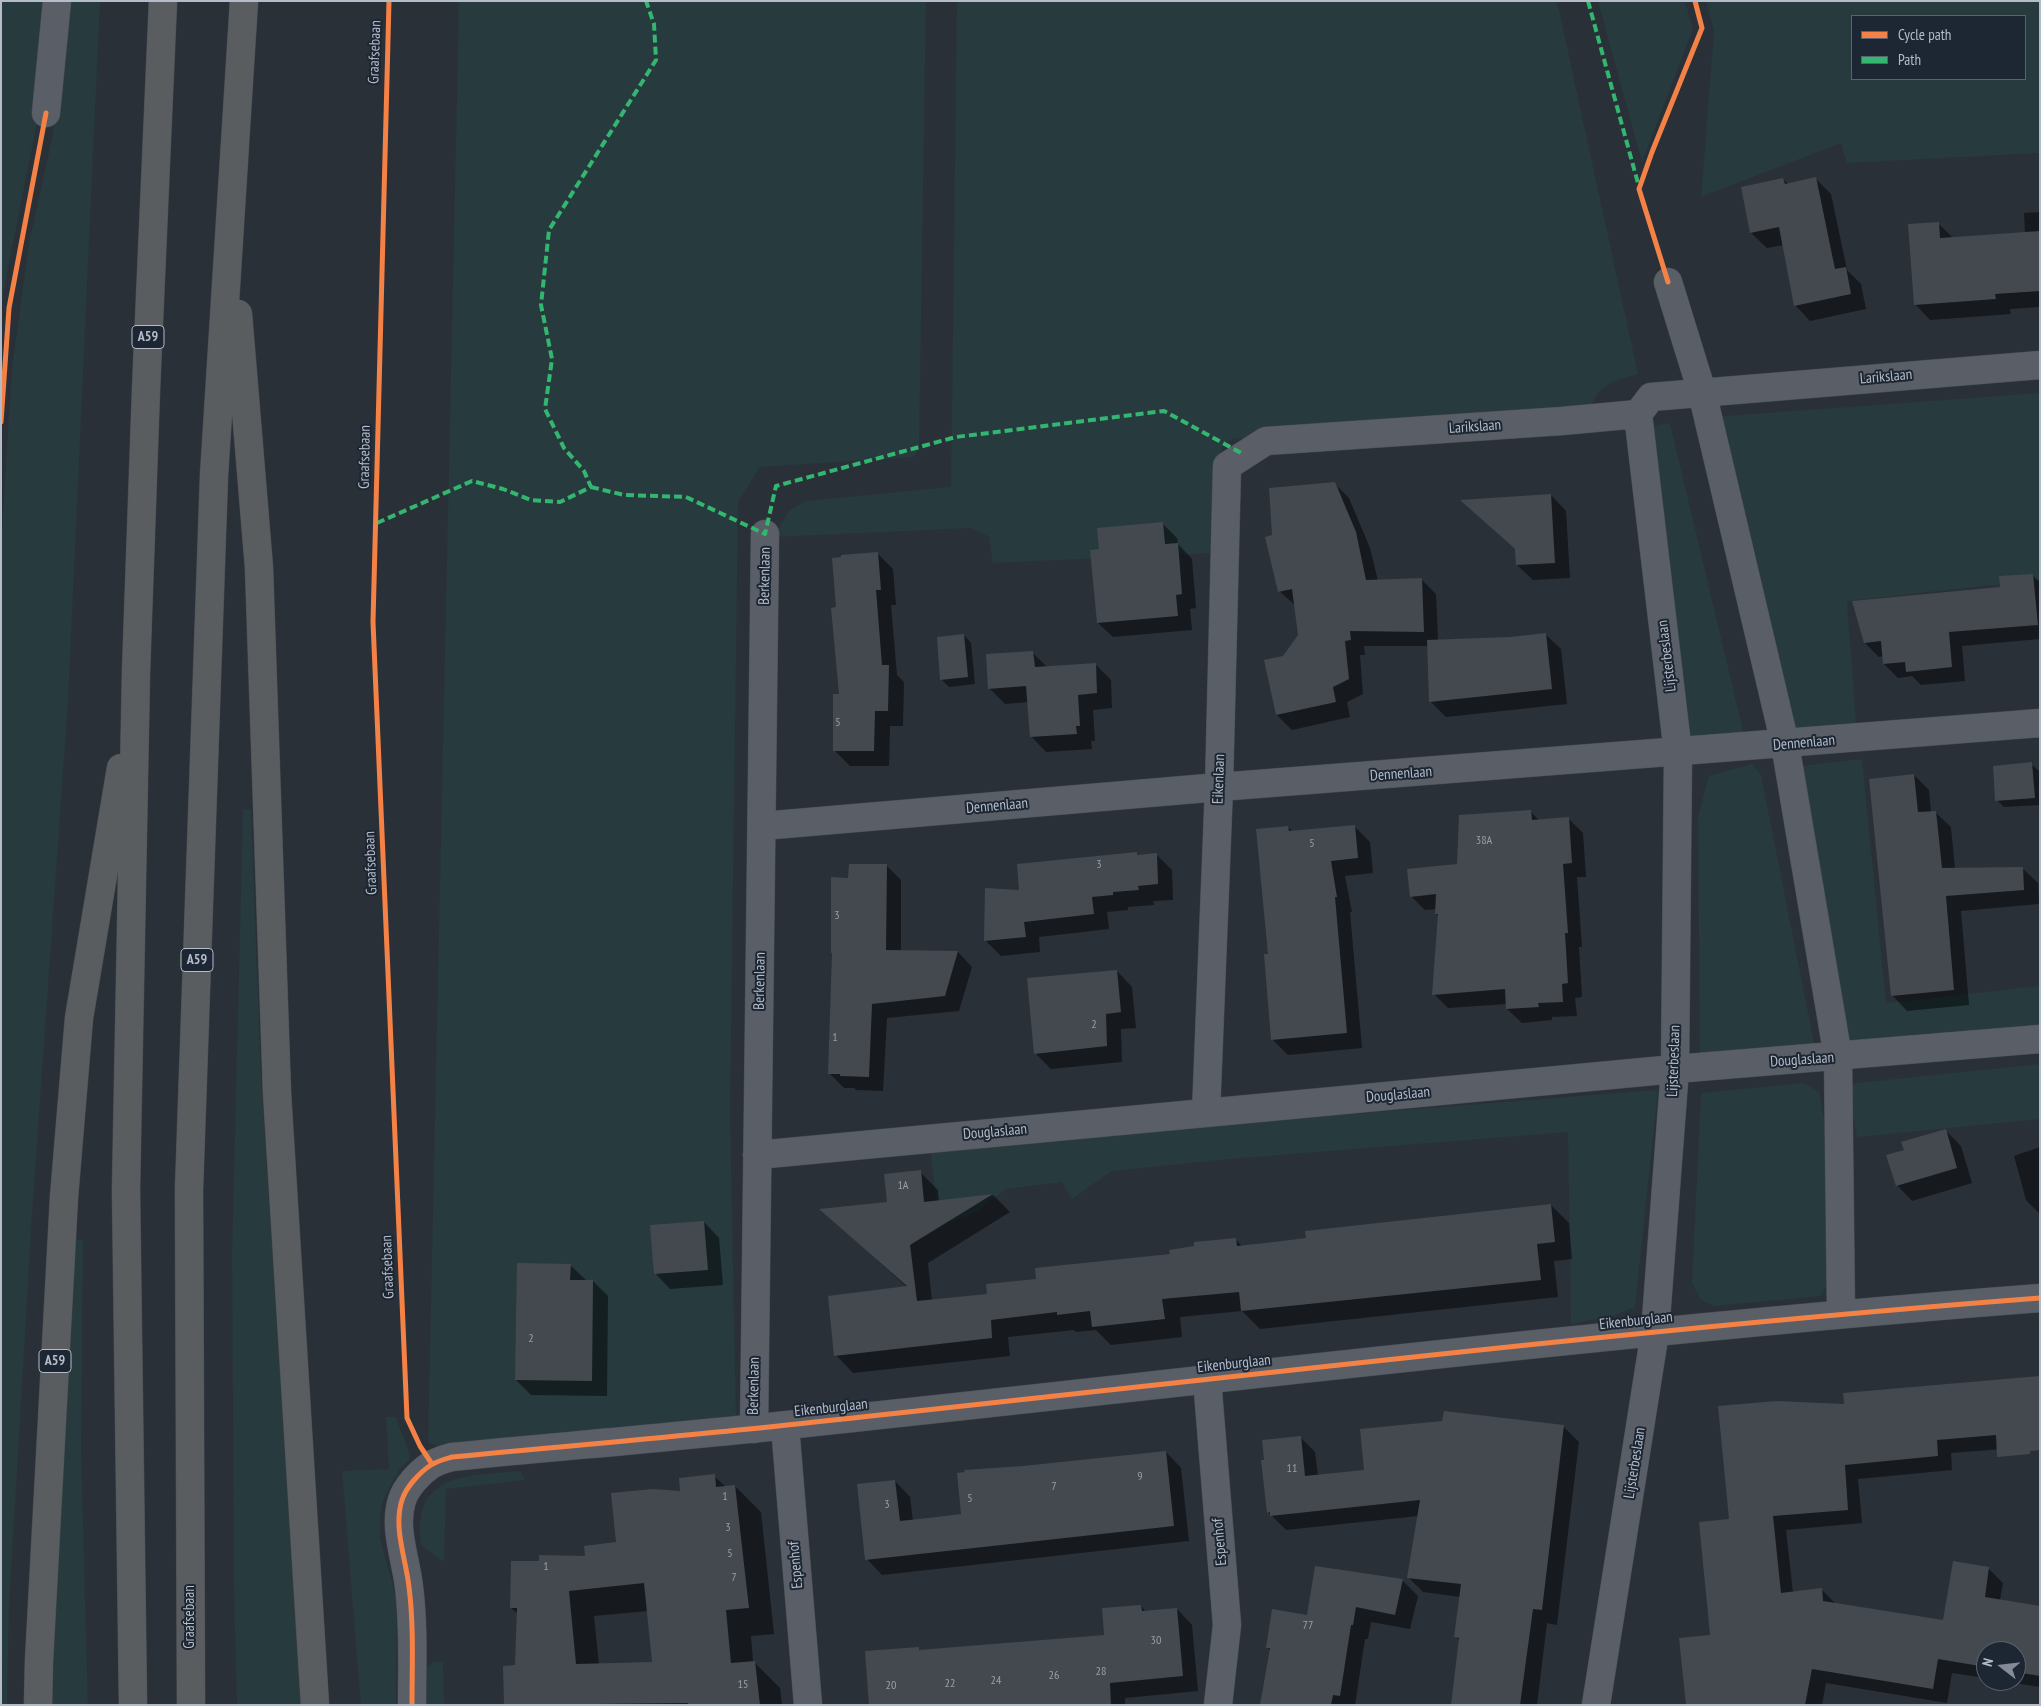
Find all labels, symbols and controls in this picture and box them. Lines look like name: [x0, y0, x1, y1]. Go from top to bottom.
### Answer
legend: [1851, 15, 2026, 80]
street label: Graafsebaan: [365, 20, 385, 84]
text: Cycle path: [1898, 25, 1951, 44]
text: Path: [1898, 50, 1921, 69]
road number: A59: [132, 326, 164, 348]
street label: Larikslaan: [1859, 366, 1913, 388]
street label: Larikslaan: [1448, 416, 1502, 438]
street label: Graafsebaan: [355, 425, 375, 489]
street label: Berkenlaan: [755, 547, 775, 605]
street label: Lijsterbeslaan: [1654, 619, 1680, 693]
house number: 5: [835, 716, 841, 730]
street label: Dennenlaan: [1772, 731, 1836, 755]
street label: Eikenlaan: [1209, 754, 1229, 804]
street label: Dennenlaan: [1369, 763, 1433, 785]
street label: Dennenlaan: [965, 794, 1029, 818]
street label: Graafsebaan: [361, 831, 381, 895]
house number: 38A: [1476, 834, 1492, 848]
house number: 5: [1309, 837, 1315, 851]
house number: 3: [1096, 858, 1102, 872]
house number: 3: [834, 909, 840, 923]
road number: A59: [181, 948, 213, 972]
street label: Berkenlaan: [750, 952, 770, 1010]
house number: 2: [1091, 1018, 1097, 1032]
street label: Lijsterbeslaan: [1664, 1025, 1684, 1097]
house number: 1: [832, 1031, 838, 1045]
street label: Douglaslaan: [1769, 1049, 1835, 1071]
street label: Douglaslaan: [1365, 1083, 1431, 1107]
street label: Douglaslaan: [962, 1120, 1028, 1144]
house number: 1A: [897, 1179, 909, 1193]
street label: Graafsebaan: [378, 1235, 398, 1299]
street label: Eikenburglaan: [1598, 1308, 1674, 1334]
house number: 2: [528, 1332, 534, 1346]
road number: A59: [39, 1350, 71, 1372]
street label: Eikenburglaan: [1196, 1351, 1272, 1377]
street label: Berkenlaan: [744, 1357, 764, 1415]
street label: Eikenburglaan: [793, 1395, 869, 1421]
street label: Lijsterbeslaan: [1620, 1426, 1650, 1500]
house number: 11: [1287, 1462, 1297, 1476]
house number: 9: [1137, 1470, 1143, 1484]
house number: 7: [1051, 1480, 1057, 1494]
house number: 1: [722, 1490, 728, 1504]
house number: 5: [967, 1492, 973, 1506]
house number: 3: [884, 1498, 890, 1512]
street label: Espenhof: [1209, 1518, 1231, 1566]
house number: 3: [725, 1521, 731, 1535]
street label: Espenhof: [785, 1541, 807, 1589]
house number: 5: [727, 1547, 733, 1561]
house number: 1: [543, 1560, 549, 1574]
house number: 7: [731, 1571, 737, 1585]
street label: Graafsebaan: [181, 1585, 199, 1649]
house number: 77: [1303, 1619, 1313, 1633]
house number: 30: [1151, 1634, 1161, 1648]
north arrow: [1976, 1641, 2026, 1691]
text: N: [1978, 1656, 1997, 1668]
house number: 28: [1096, 1665, 1106, 1679]
house number: 26: [1049, 1669, 1059, 1683]
house number: 24: [991, 1674, 1001, 1688]
house number: 22: [945, 1677, 955, 1691]
house number: 15: [738, 1678, 748, 1692]
house number: 20: [886, 1679, 896, 1693]

